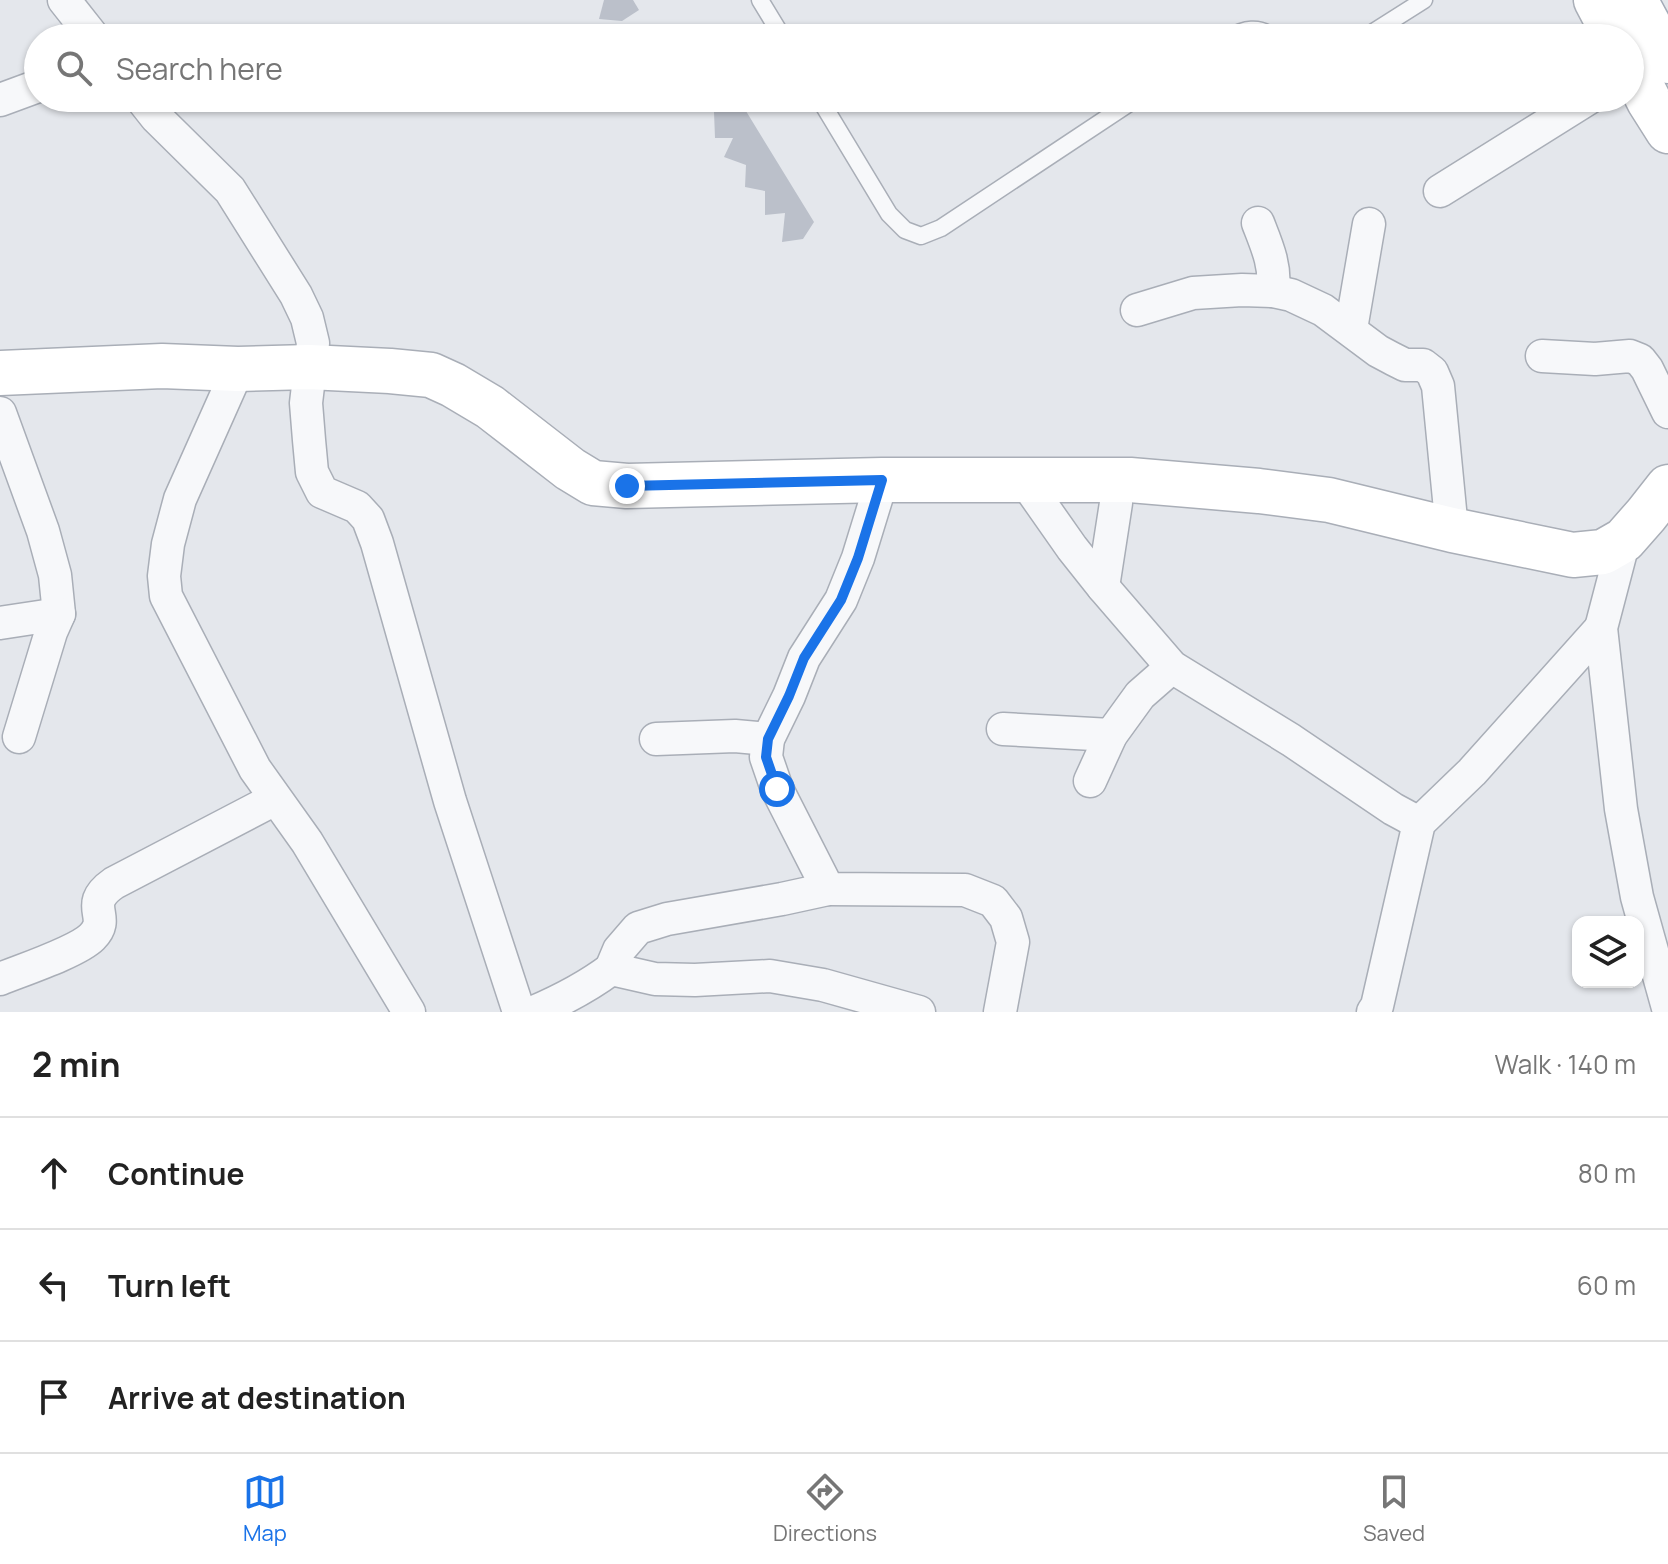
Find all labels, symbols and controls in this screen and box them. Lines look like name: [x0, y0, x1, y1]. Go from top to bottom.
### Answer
search box: [24, 24, 1644, 112]
icon: search: [52, 46, 96, 90]
text: Search here: [116, 48, 283, 89]
route end: [609, 468, 645, 504]
route start: [759, 771, 795, 807]
map controls: [1572, 916, 1644, 988]
button: layers: [1572, 916, 1644, 988]
text: 2 min: [32, 1041, 120, 1087]
text: Walk · 140 m: [1495, 1046, 1636, 1082]
icon: ahead: [32, 1151, 76, 1195]
text: Continue: [108, 1153, 244, 1194]
text: 80 m: [1578, 1155, 1636, 1191]
icon: left: [32, 1263, 76, 1307]
text: Turn left: [108, 1265, 231, 1306]
text: 60 m: [1577, 1267, 1636, 1303]
icon: arrive: [32, 1375, 76, 1419]
text: Arrive at destination: [108, 1377, 406, 1418]
tab: Map: [243, 1470, 287, 1548]
tab: Directions: [773, 1470, 877, 1548]
tab: Saved: [1363, 1470, 1425, 1548]

